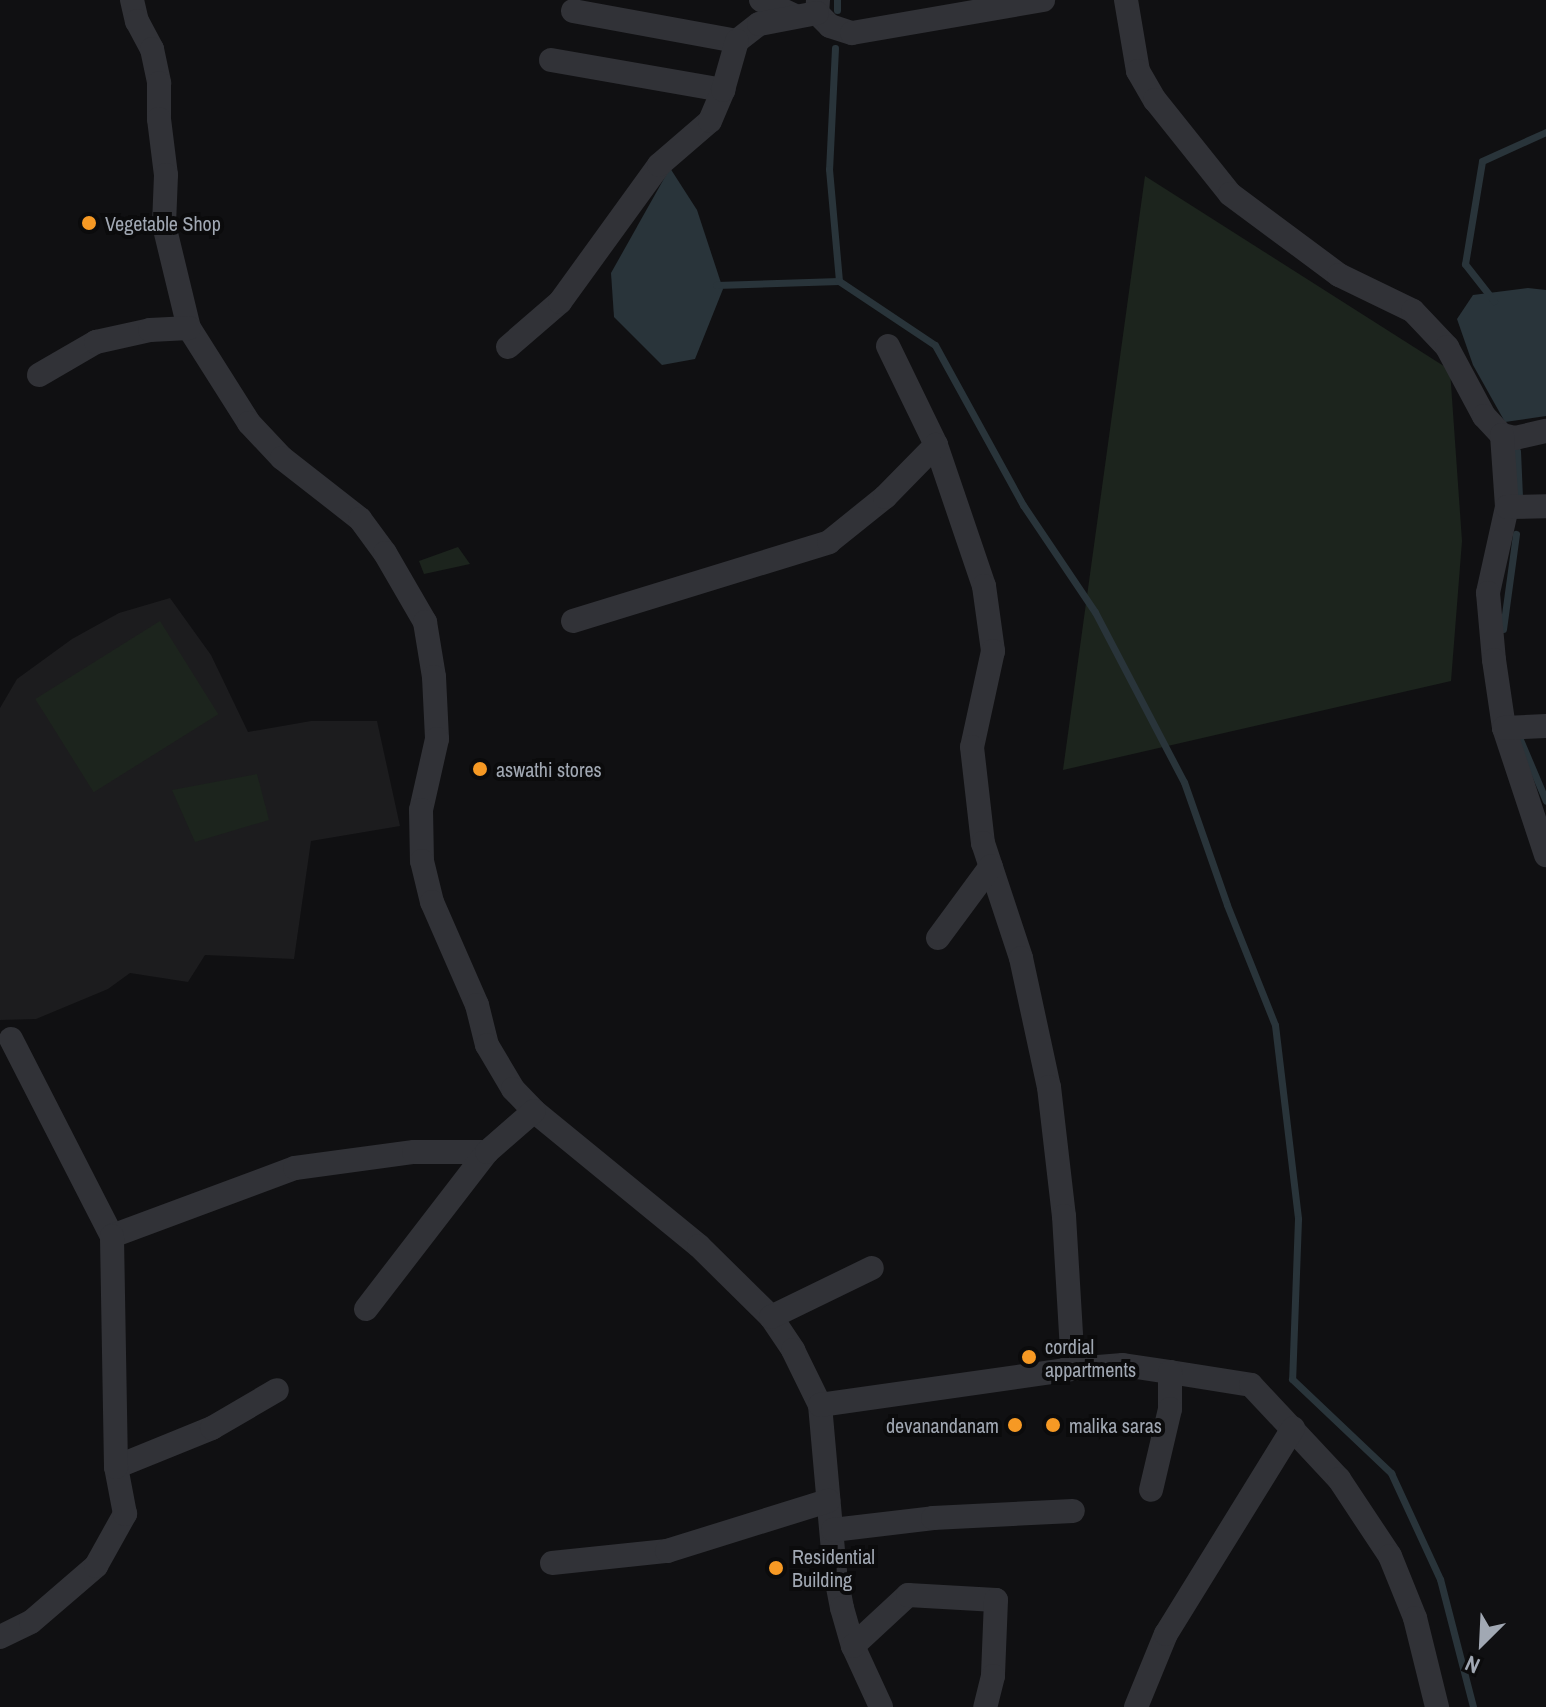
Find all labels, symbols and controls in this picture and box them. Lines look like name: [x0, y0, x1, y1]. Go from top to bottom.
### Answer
place label: Vegetable Shop: [105, 211, 221, 235]
marker: Vegetable Shop: [80, 214, 98, 232]
place label: aswathi stores: [496, 757, 602, 781]
marker: aswathi stores: [471, 760, 489, 778]
place label: cordial appartments: [1045, 1334, 1136, 1381]
marker: cordial appartments: [1020, 1348, 1038, 1366]
place label: devanandanam: [886, 1413, 999, 1437]
place label: malika saras: [1069, 1413, 1162, 1437]
marker: devanandanam: [1006, 1416, 1024, 1434]
marker: malika saras: [1044, 1416, 1062, 1434]
place label: Residential Building: [792, 1544, 875, 1591]
marker: Residential Building: [767, 1559, 785, 1577]
north arrow: [1442, 1603, 1522, 1683]
text: N: [1460, 1649, 1484, 1681]

